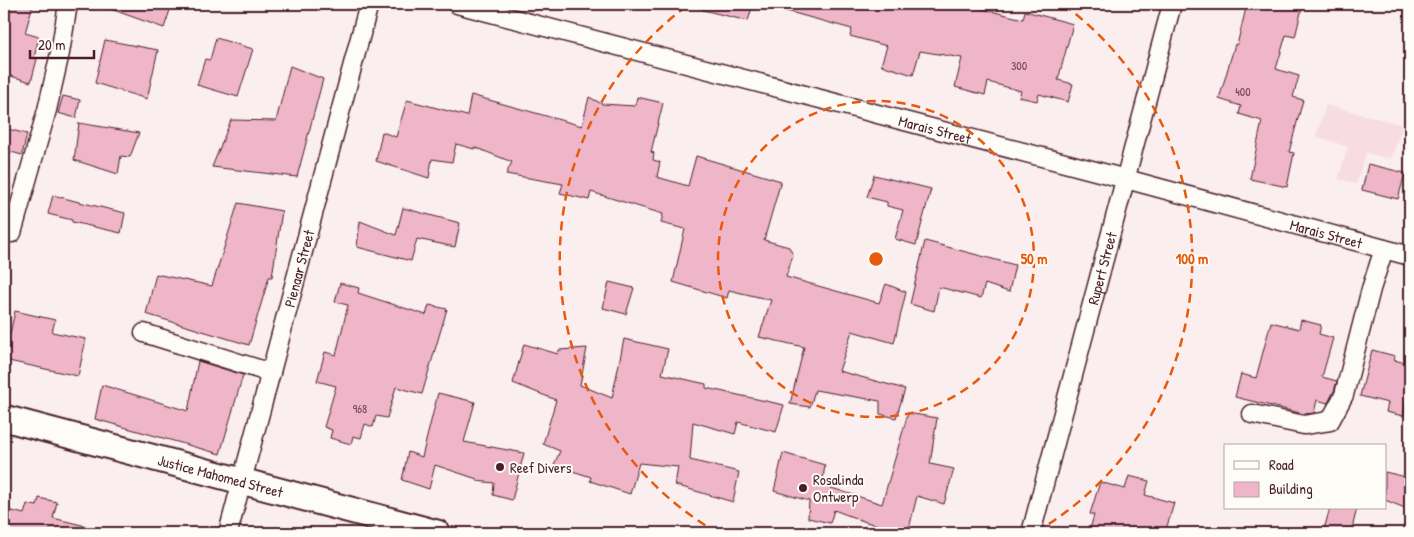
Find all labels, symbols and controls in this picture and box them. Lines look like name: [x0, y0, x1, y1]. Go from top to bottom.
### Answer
scale bar: [30, 28, 94, 60]
text: 20 m: [38, 34, 65, 55]
house number: 300: [1011, 57, 1027, 74]
house number: 400: [1235, 83, 1251, 100]
street label: Marais Street: [896, 109, 974, 149]
street label: Marais Street: [1288, 213, 1366, 253]
street label: Pienaar Street: [278, 226, 319, 309]
street label: Rupert Street: [1082, 229, 1122, 307]
text: 50 m: [1021, 248, 1047, 269]
text: 100 m: [1176, 248, 1208, 269]
centre of rings: [867, 250, 885, 268]
house number: 968: [353, 400, 367, 417]
legend: [1224, 444, 1386, 510]
street label: Justice Mahomed Street: [156, 449, 286, 502]
text: Road: [1269, 454, 1294, 475]
place label: Reef Divers: [510, 457, 572, 478]
marker: Reef Divers: [494, 461, 506, 473]
place label: Rosalinda Ontwerp: [813, 469, 863, 507]
text: Building: [1269, 478, 1313, 499]
marker: Rosalinda Ontwerp: [797, 482, 809, 494]

